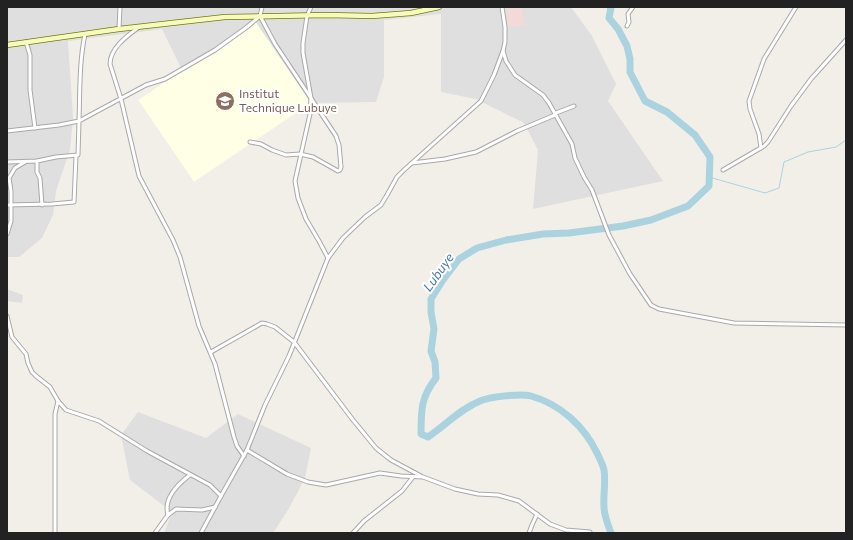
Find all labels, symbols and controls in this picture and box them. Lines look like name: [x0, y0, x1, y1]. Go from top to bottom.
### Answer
place label: Institut Technique Lubuye: [239, 86, 337, 114]
school or university icon: Institut Technique Lubuye: [214, 90, 236, 112]
water label: Lubuye: [419, 250, 457, 294]

